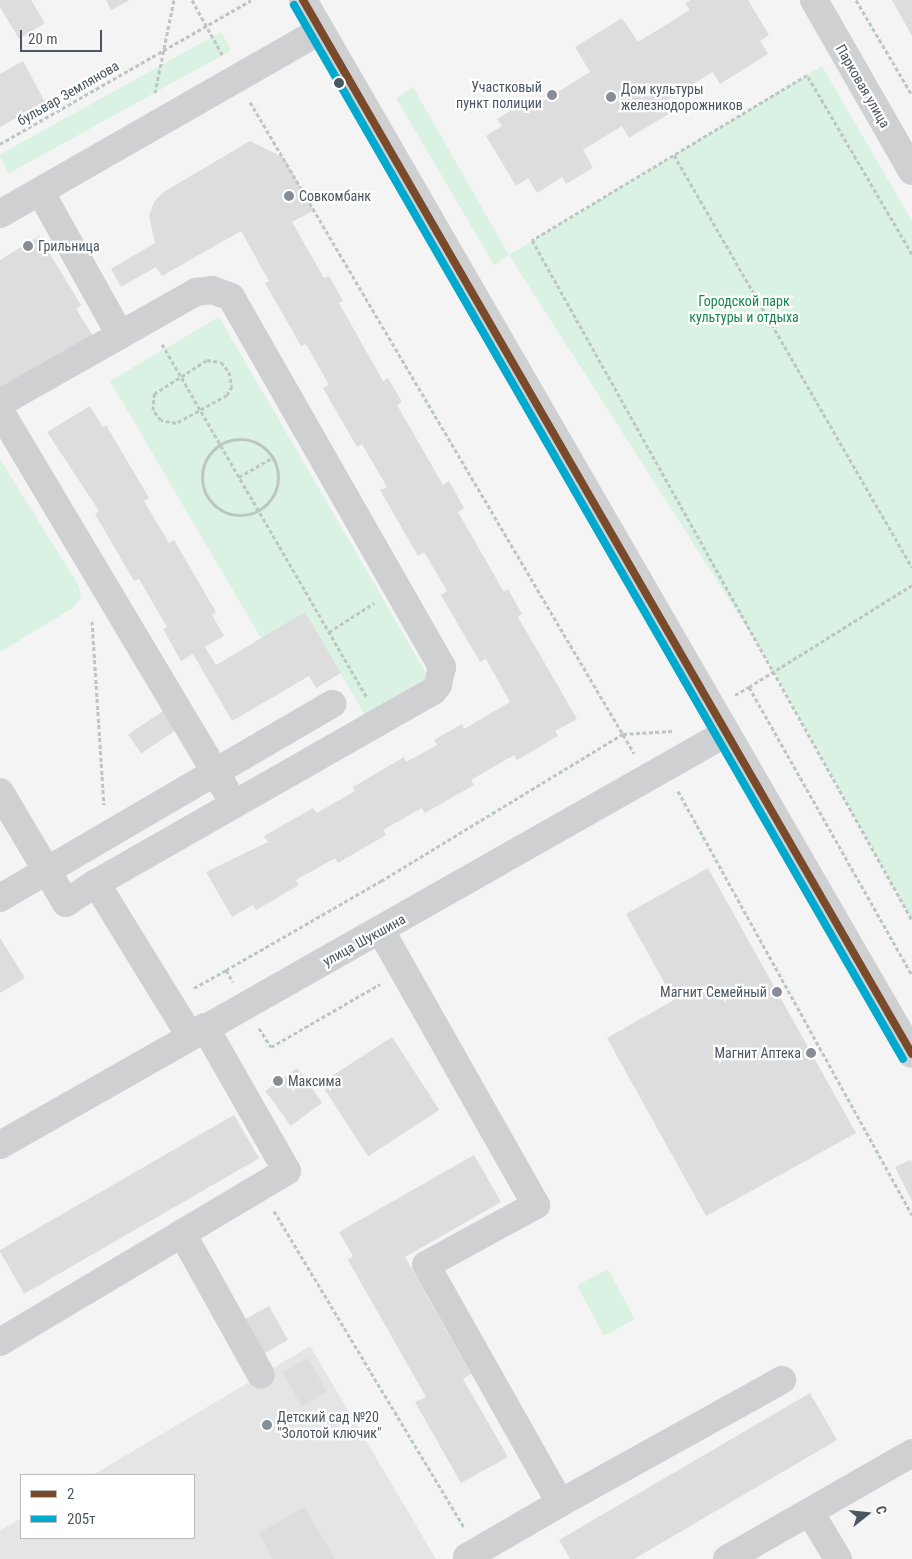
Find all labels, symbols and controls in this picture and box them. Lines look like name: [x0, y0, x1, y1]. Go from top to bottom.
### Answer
scale bar: [22, 20, 105, 52]
text: 20 m: [28, 30, 58, 48]
street label: Парковая улица: [832, 41, 894, 131]
street label: бульвар Землянова: [14, 57, 122, 129]
unlabelled marker: [334, 78, 344, 88]
place label: Участковый пункт полиции: [456, 79, 542, 111]
place label: Дом культуры железнодорожников: [621, 81, 743, 114]
marker: Участковый пункт полиции: [546, 89, 558, 101]
marker: Дом культуры железнодорожников: [605, 91, 617, 103]
place label: Совкомбанк: [299, 188, 371, 204]
marker: Совкомбанк: [283, 190, 295, 202]
place label: Грильница: [38, 238, 100, 254]
marker: Грильница: [22, 240, 34, 252]
park label: Городской парк культуры и отдыха: [689, 293, 799, 326]
street label: улица Шукшина: [320, 910, 408, 970]
place label: Магнит Семейный: [660, 984, 767, 1000]
marker: Магнит Семейный: [771, 986, 783, 998]
place label: Магнит Аптека: [714, 1045, 801, 1061]
marker: Магнит Аптека: [805, 1047, 817, 1059]
place label: Максима: [288, 1073, 341, 1089]
marker: Максима: [272, 1075, 284, 1087]
place label: Детский сад №20 "Золотой ключик": [277, 1409, 382, 1441]
marker: Детский сад №20 "Золотой ключик": [261, 1419, 273, 1431]
legend: [20, 1474, 195, 1539]
text: 2: [67, 1485, 74, 1503]
north arrow: [842, 1489, 892, 1539]
text: С: [873, 1504, 890, 1516]
text: 205т: [67, 1510, 96, 1528]

